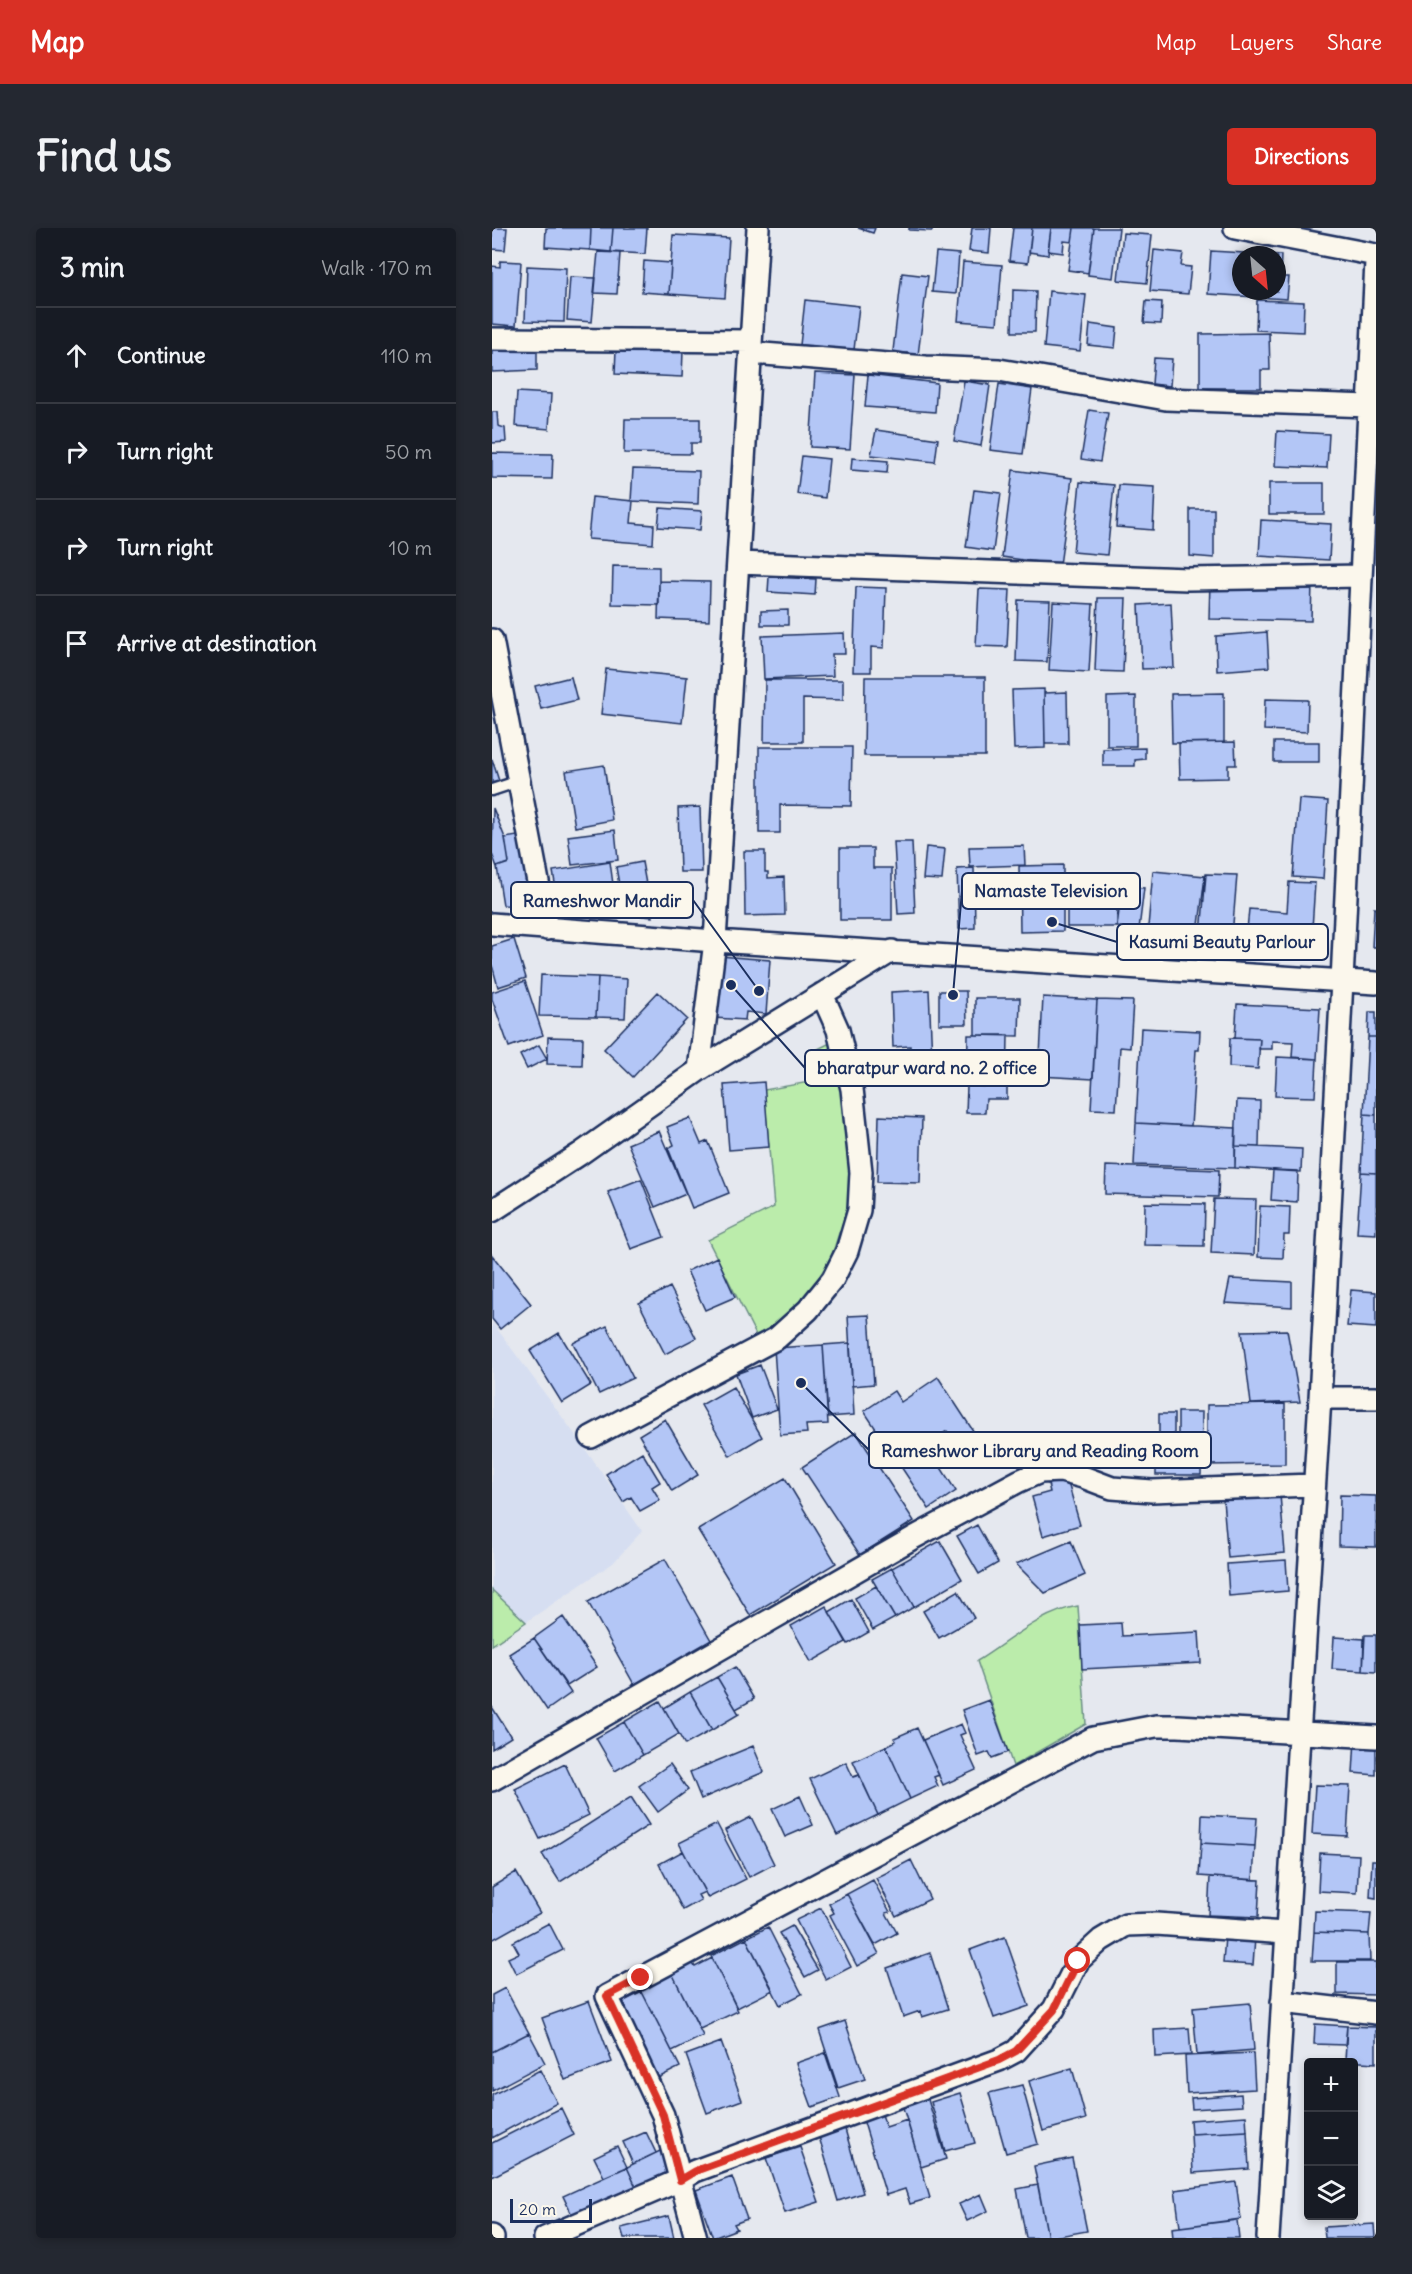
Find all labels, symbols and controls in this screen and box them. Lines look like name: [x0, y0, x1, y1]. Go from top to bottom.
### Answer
text: Map: [30, 24, 84, 60]
text: Map: [1156, 29, 1196, 56]
text: Layers: [1229, 29, 1294, 56]
text: Share: [1327, 29, 1382, 56]
button: Directions: [1227, 128, 1376, 185]
text: Find us: [36, 130, 172, 182]
north arrow: [1232, 246, 1286, 300]
text: 3 min: [60, 251, 125, 284]
text: Walk · 170 m: [321, 255, 432, 280]
icon: ahead: [60, 339, 93, 372]
text: Continue: [117, 341, 206, 369]
text: 110 m: [381, 343, 432, 368]
icon: right: [60, 435, 93, 468]
text: Turn right: [117, 437, 213, 465]
text: 50 m: [385, 439, 432, 464]
icon: right: [60, 531, 93, 564]
text: Turn right: [117, 533, 213, 561]
text: 10 m: [389, 535, 432, 560]
icon: arrive: [60, 627, 93, 660]
text: Arrive at destination: [117, 629, 317, 657]
callout: Namaste Television: [962, 873, 1140, 909]
text: Namaste Television: [974, 879, 1128, 902]
callout: Rameshwor Mandir: [511, 882, 693, 918]
text: Rameshwor Mandir: [523, 889, 682, 912]
callout: Kasumi Beauty Parlour: [1117, 924, 1328, 960]
text: Kasumi Beauty Parlour: [1129, 930, 1316, 953]
callout: bharatpur ward no. 2 office: [805, 1050, 1049, 1086]
text: bharatpur ward no. 2 office: [817, 1056, 1037, 1079]
callout: Rameshwor Library and Reading Room: [869, 1432, 1211, 1468]
text: Rameshwor Library and Reading Room: [881, 1439, 1199, 1462]
route start: [1064, 1947, 1090, 1973]
route end: [627, 1964, 653, 1990]
map controls: [1304, 2058, 1358, 2220]
button: +: [1304, 2058, 1358, 2112]
button: −: [1304, 2112, 1358, 2166]
button: layers: [1304, 2166, 1358, 2220]
scale bar: [510, 2196, 592, 2224]
text: 20 m: [519, 2199, 556, 2219]

